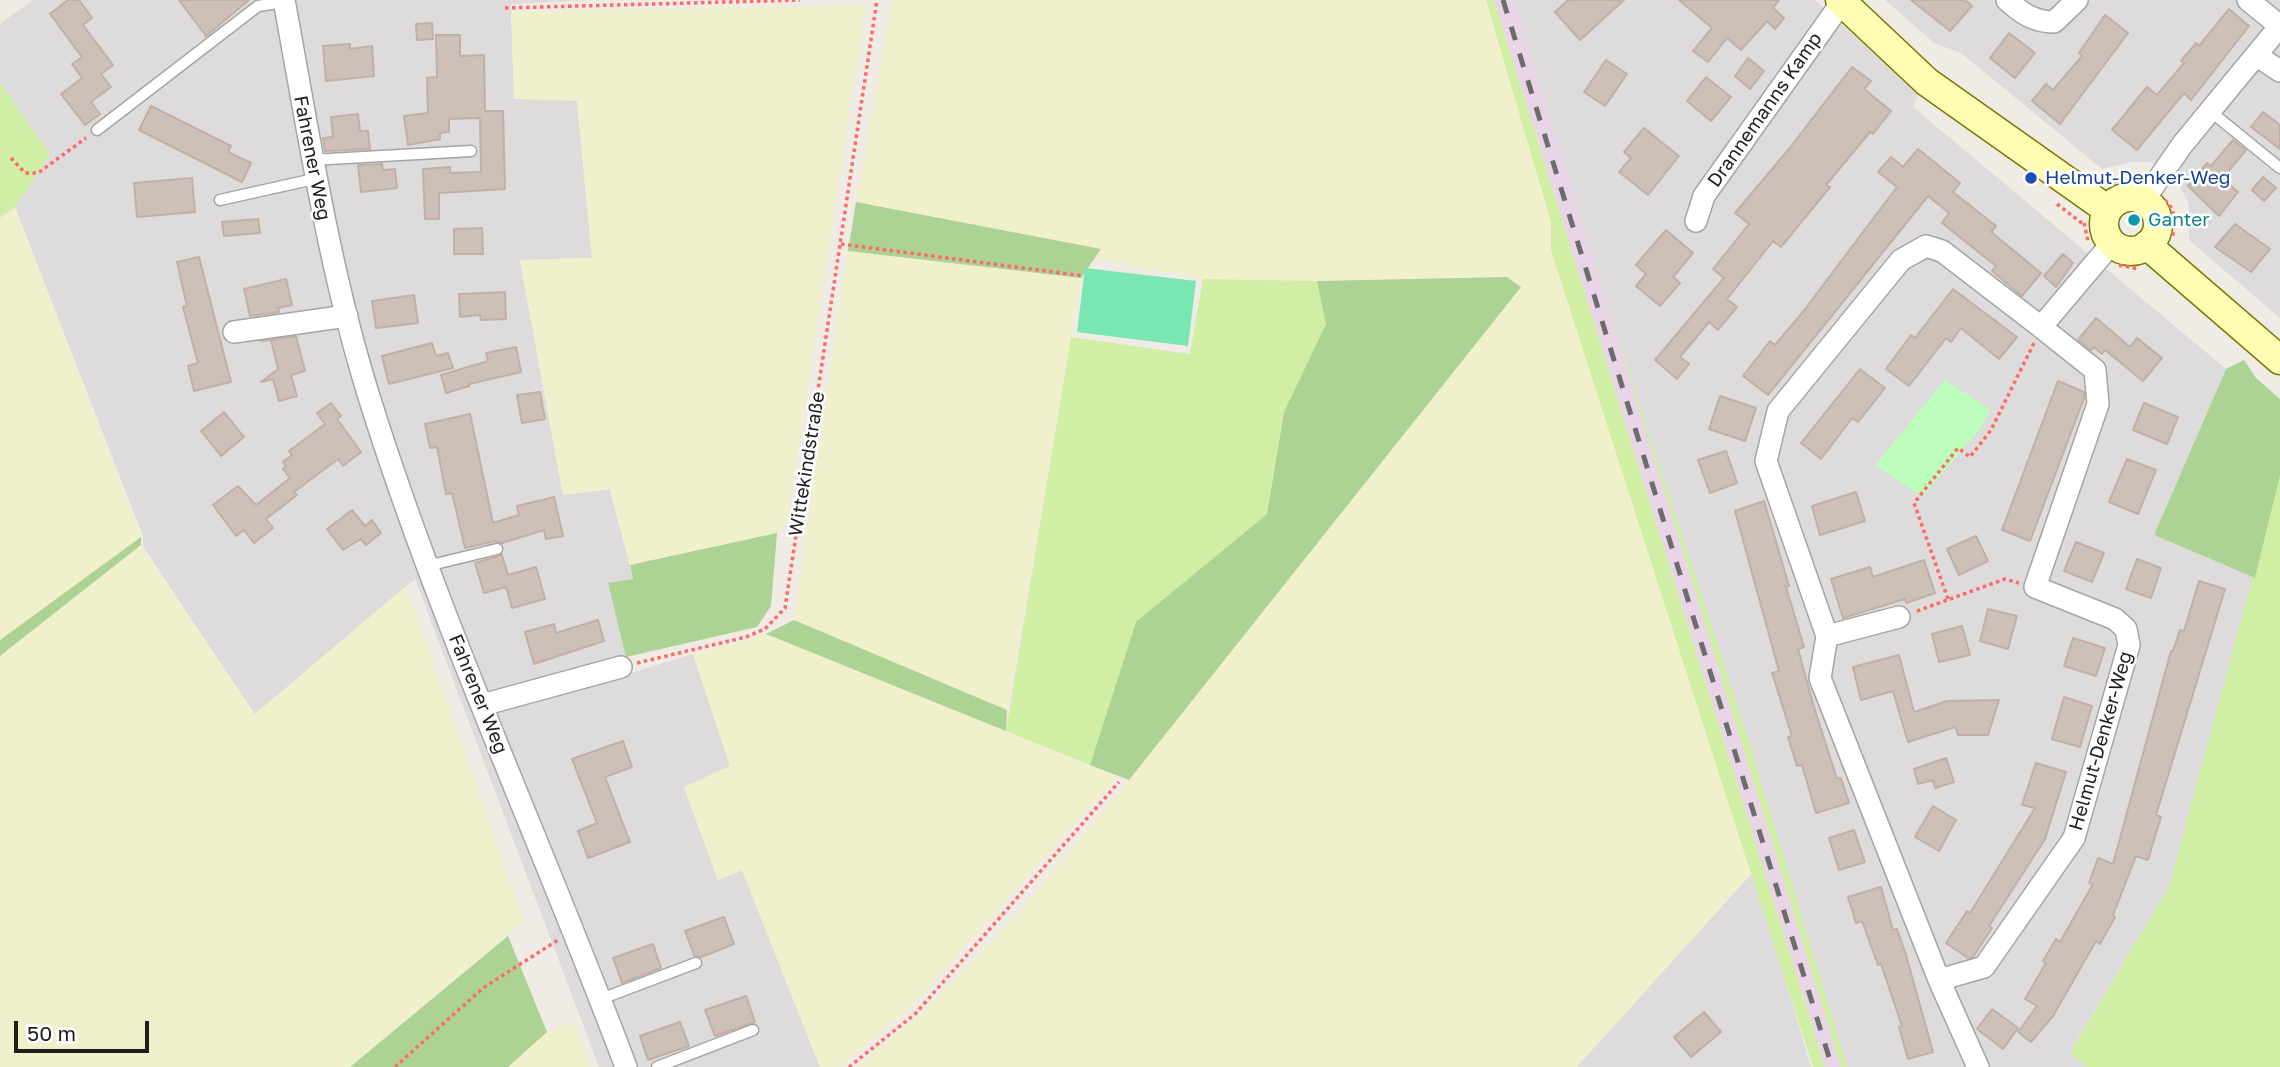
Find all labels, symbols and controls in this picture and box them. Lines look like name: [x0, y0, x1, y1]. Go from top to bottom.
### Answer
street label: Drannemanns Kamp: [1703, 28, 1827, 192]
street label: Fahrener Weg: [289, 94, 335, 222]
place label: Helmut-Denker-Weg: [2045, 167, 2230, 189]
marker: Helmut-Denker-Weg: [2023, 170, 2039, 186]
place label: Ganter: [2148, 209, 2210, 231]
marker: Ganter: [2126, 212, 2142, 228]
street label: Wittekindstraße: [784, 390, 830, 538]
street label: Fahrener Weg: [444, 631, 512, 757]
street label: Helmut-Denker-Weg: [2064, 649, 2138, 833]
scale bar: [18, 1007, 152, 1052]
text: 50 m: [27, 1020, 76, 1046]

